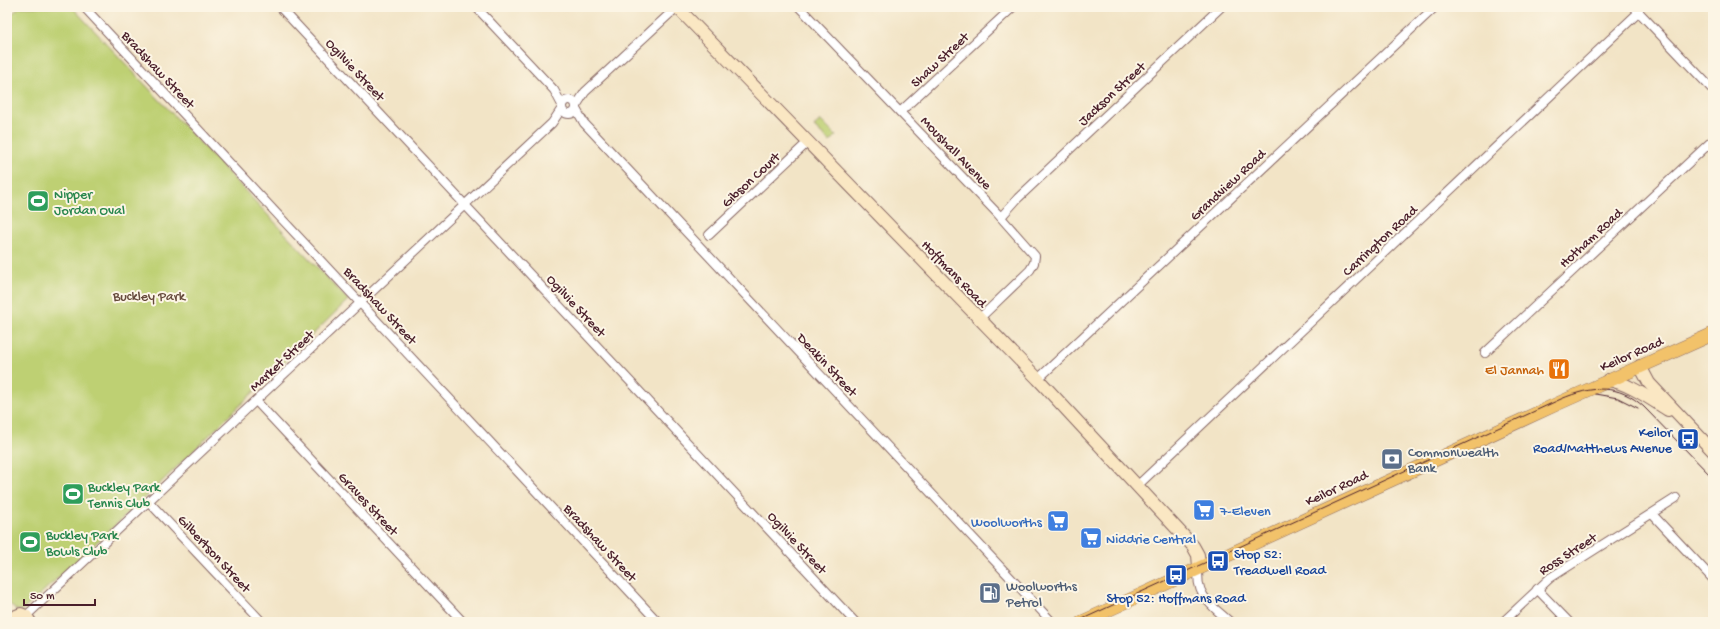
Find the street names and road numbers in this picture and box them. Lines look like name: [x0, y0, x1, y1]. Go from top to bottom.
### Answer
street label: Bradshaw Street: [116, 28, 198, 114]
street label: Shaw Street: [908, 29, 974, 92]
street label: Ogilvie Street: [321, 36, 388, 107]
street label: Jackson Street: [1075, 58, 1151, 130]
street label: Moushall Avenue: [916, 113, 995, 195]
street label: Grandview Road: [1187, 145, 1272, 225]
street label: Gibson Court: [719, 149, 785, 212]
street label: Carrington Road: [1340, 201, 1423, 281]
street label: Hotham Road: [1557, 204, 1628, 272]
street label: Hoffmans Road: [917, 237, 991, 313]
street label: Bradshaw Street: [338, 264, 420, 350]
street label: Ogilvie Street: [542, 272, 609, 343]
street label: Market Street: [247, 327, 320, 396]
street label: Deakin Street: [792, 330, 861, 402]
street label: Keilor Road: [1598, 333, 1668, 377]
street label: Keilor Road: [1303, 467, 1373, 511]
street label: Graves Street: [333, 469, 402, 541]
street label: Bradshaw Street: [558, 501, 640, 587]
street label: Ogilvie Street: [763, 509, 830, 580]
street label: Gilbertson Street: [173, 512, 254, 598]
street label: Ross Street: [1536, 529, 1602, 580]

